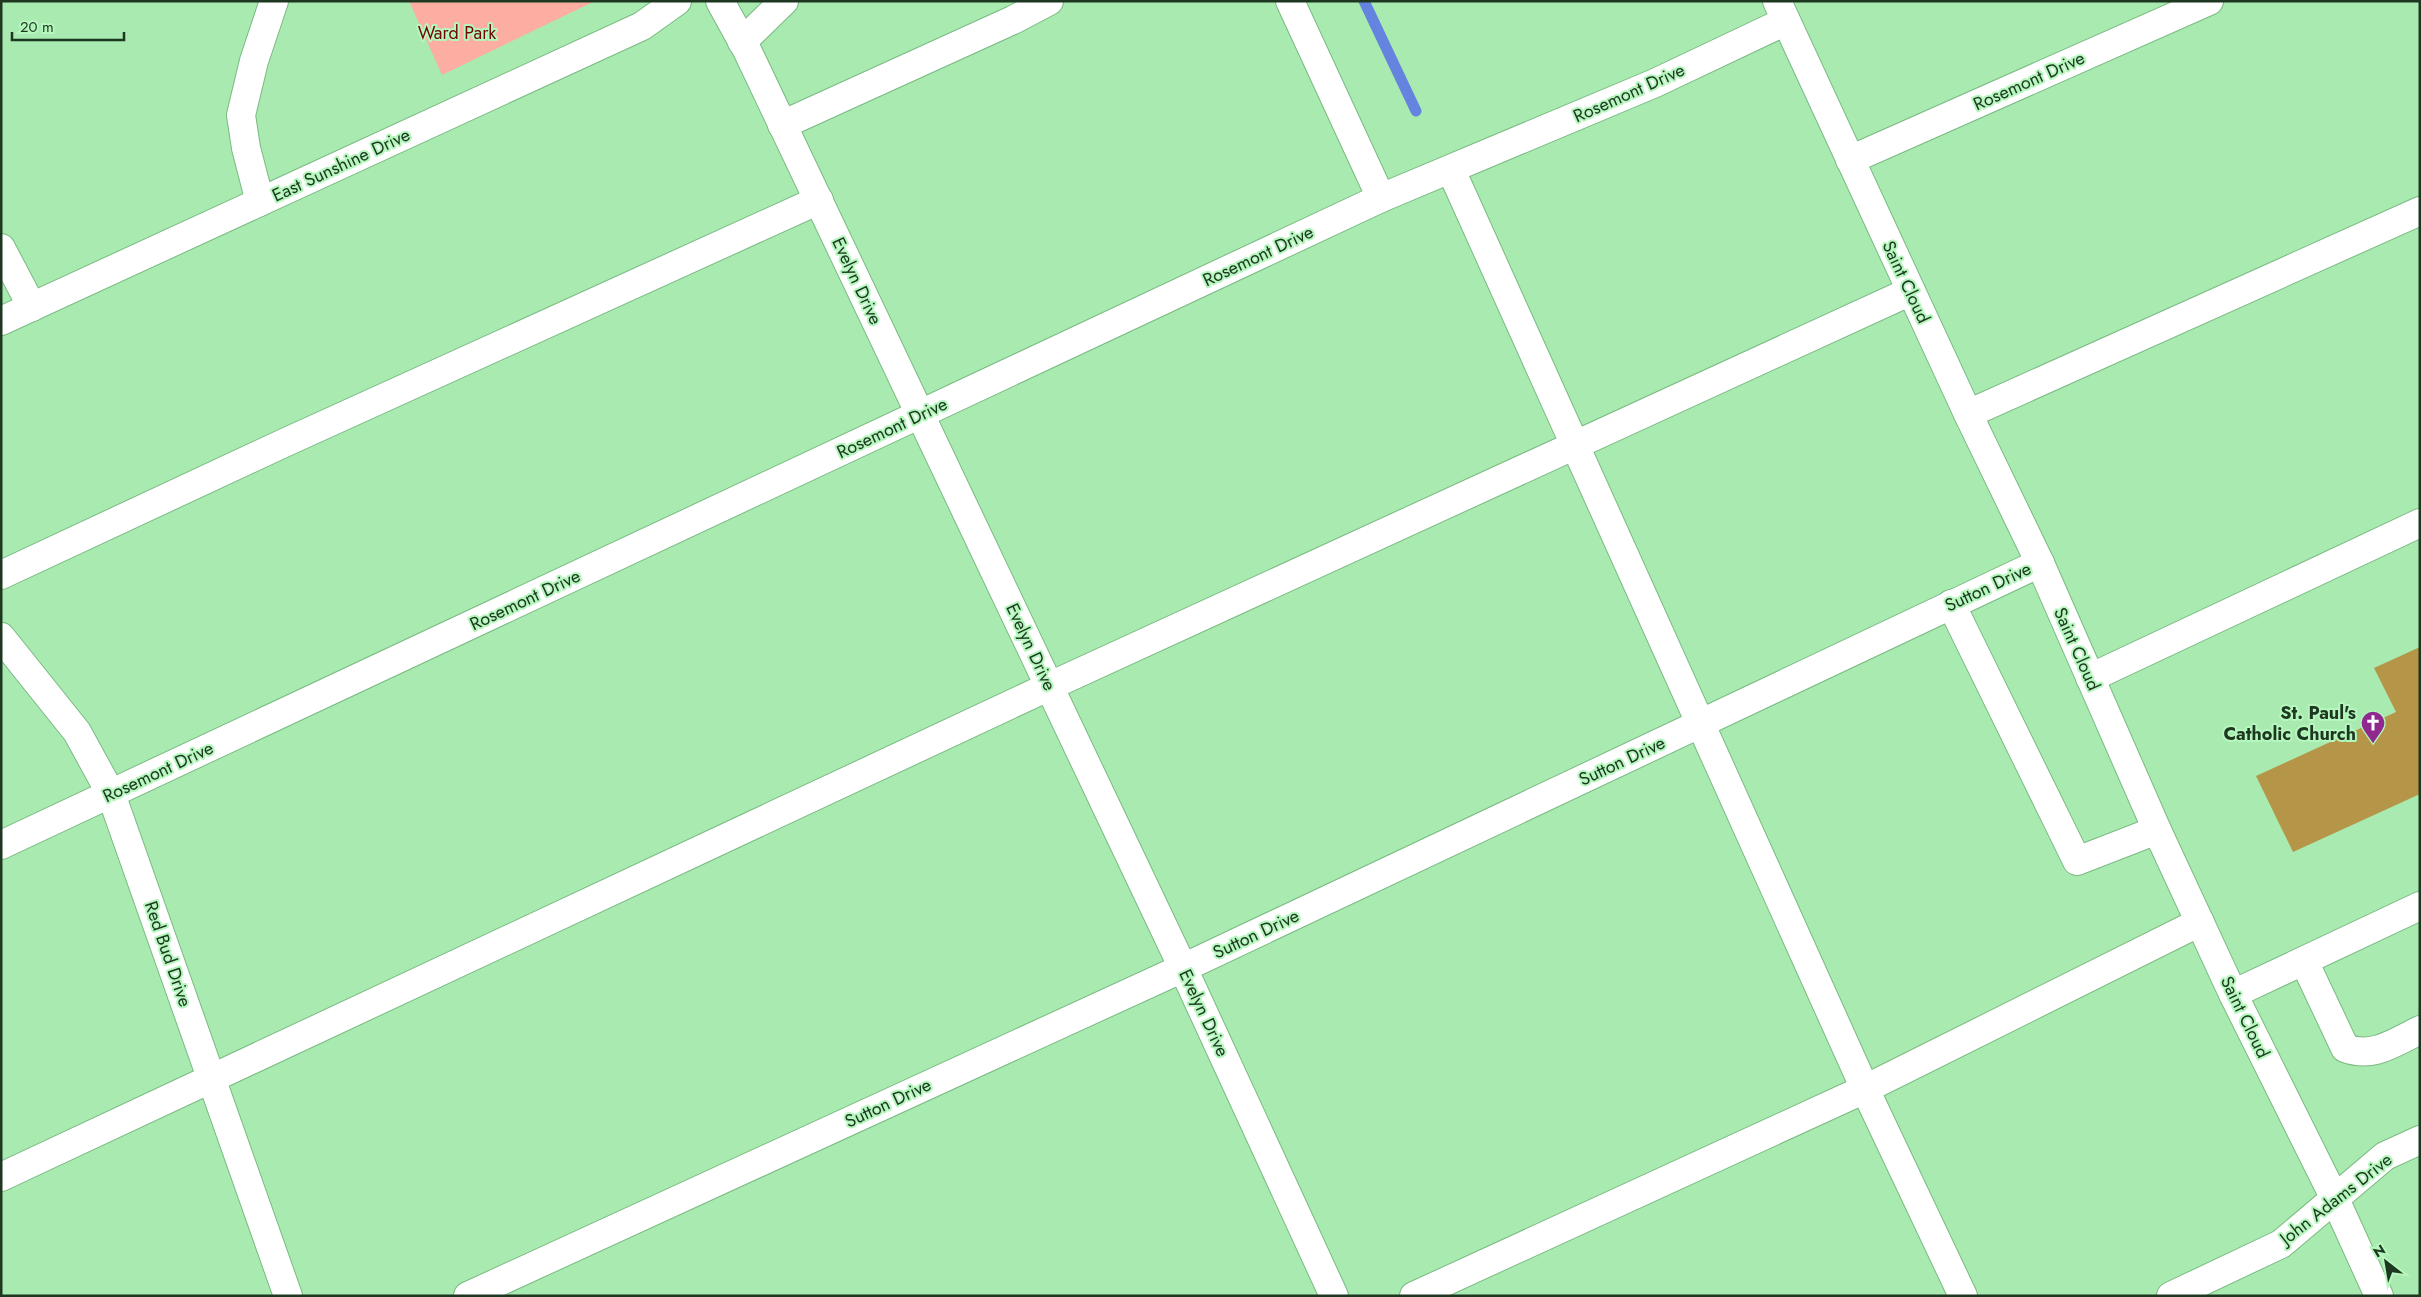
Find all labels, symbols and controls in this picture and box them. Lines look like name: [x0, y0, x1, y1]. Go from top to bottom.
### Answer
scale bar: [12, 10, 125, 42]
text: 20 m: [20, 16, 54, 38]
park label: Ward Park: [418, 20, 496, 46]
street label: Rosemont Drive: [1969, 45, 2089, 117]
street label: Rosemont Drive: [1569, 57, 1689, 129]
street label: East Sunshine Drive: [268, 122, 414, 208]
street label: Rosemont Drive: [1198, 219, 1318, 293]
street label: Evelyn Drive: [825, 233, 889, 329]
street label: Saint Cloud: [1876, 236, 1936, 328]
street label: Rosemont Drive: [832, 391, 952, 465]
street label: Sutton Drive: [1941, 556, 2035, 618]
street label: Rosemont Drive: [465, 563, 585, 637]
street label: Evelyn Drive: [999, 599, 1063, 695]
street label: Saint Cloud: [2047, 603, 2107, 695]
place label: St. Paul's Catholic Church: [2224, 700, 2356, 747]
church icon: St. Paul's Catholic Church: [2360, 710, 2386, 744]
street label: Sutton Drive: [1575, 730, 1669, 792]
street label: Rosemont Drive: [98, 735, 218, 809]
street label: Red Bud Drive: [138, 898, 198, 1010]
street label: Sutton Drive: [1209, 903, 1303, 965]
street label: Evelyn Drive: [1172, 965, 1236, 1061]
street label: Saint Cloud: [2214, 972, 2276, 1062]
street label: Sutton Drive: [841, 1072, 935, 1134]
street label: John Adams Drive: [2273, 1147, 2398, 1252]
north arrow: [2361, 1237, 2411, 1287]
text: N: [2369, 1239, 2389, 1262]

